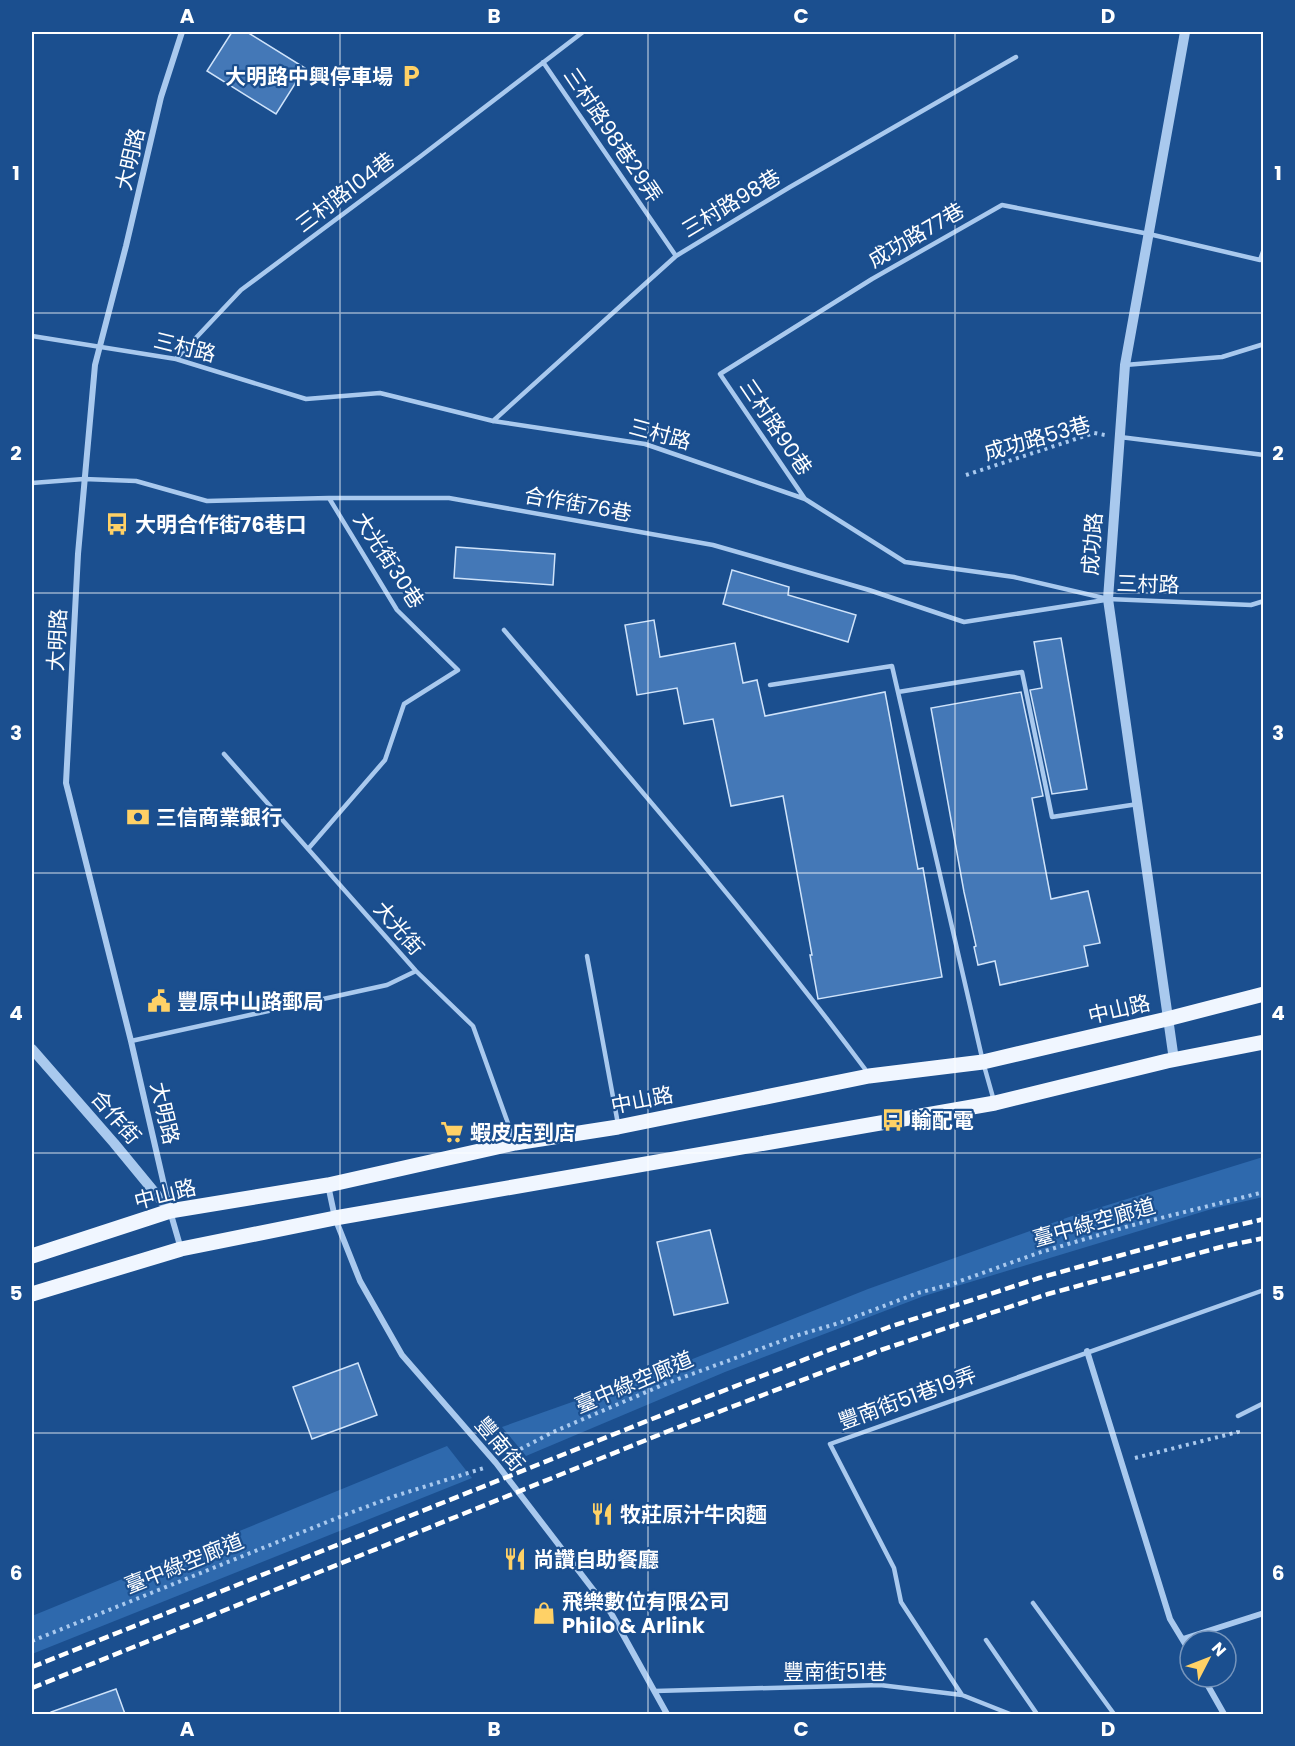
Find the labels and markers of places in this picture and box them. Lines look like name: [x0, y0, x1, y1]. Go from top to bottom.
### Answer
place label: 大明路中興停車場: [225, 62, 393, 91]
parking icon: 大明路中興停車場: [398, 63, 424, 89]
place label: 大明合作街76巷口: [135, 510, 307, 539]
bus stop icon: 大明合作街76巷口: [104, 511, 130, 537]
place label: 三信商業銀行: [156, 803, 282, 832]
bank icon: 三信商業銀行: [125, 804, 151, 830]
place label: 豐原中山路郵局: [177, 987, 324, 1016]
public building icon: 豐原中山路郵局: [146, 988, 172, 1014]
place label: 輸配電: [911, 1106, 974, 1135]
bus stop icon: 輸配電: [880, 1107, 906, 1133]
place label: 蝦皮店到店: [470, 1118, 575, 1147]
supermarket icon: 蝦皮店到店: [439, 1119, 465, 1145]
place label: 牧莊原汁牛肉麵: [620, 1500, 767, 1529]
restaurant icon: 牧莊原汁牛肉麵: [589, 1501, 615, 1527]
place label: 尚讚自助餐廳: [533, 1545, 659, 1574]
restaurant icon: 尚讚自助餐廳: [502, 1546, 528, 1572]
place label: 飛樂數位有限公司 Philo & Arlink: [562, 1587, 730, 1640]
shop icon: 飛樂數位有限公司 Philo & Arlink: [531, 1600, 557, 1626]

